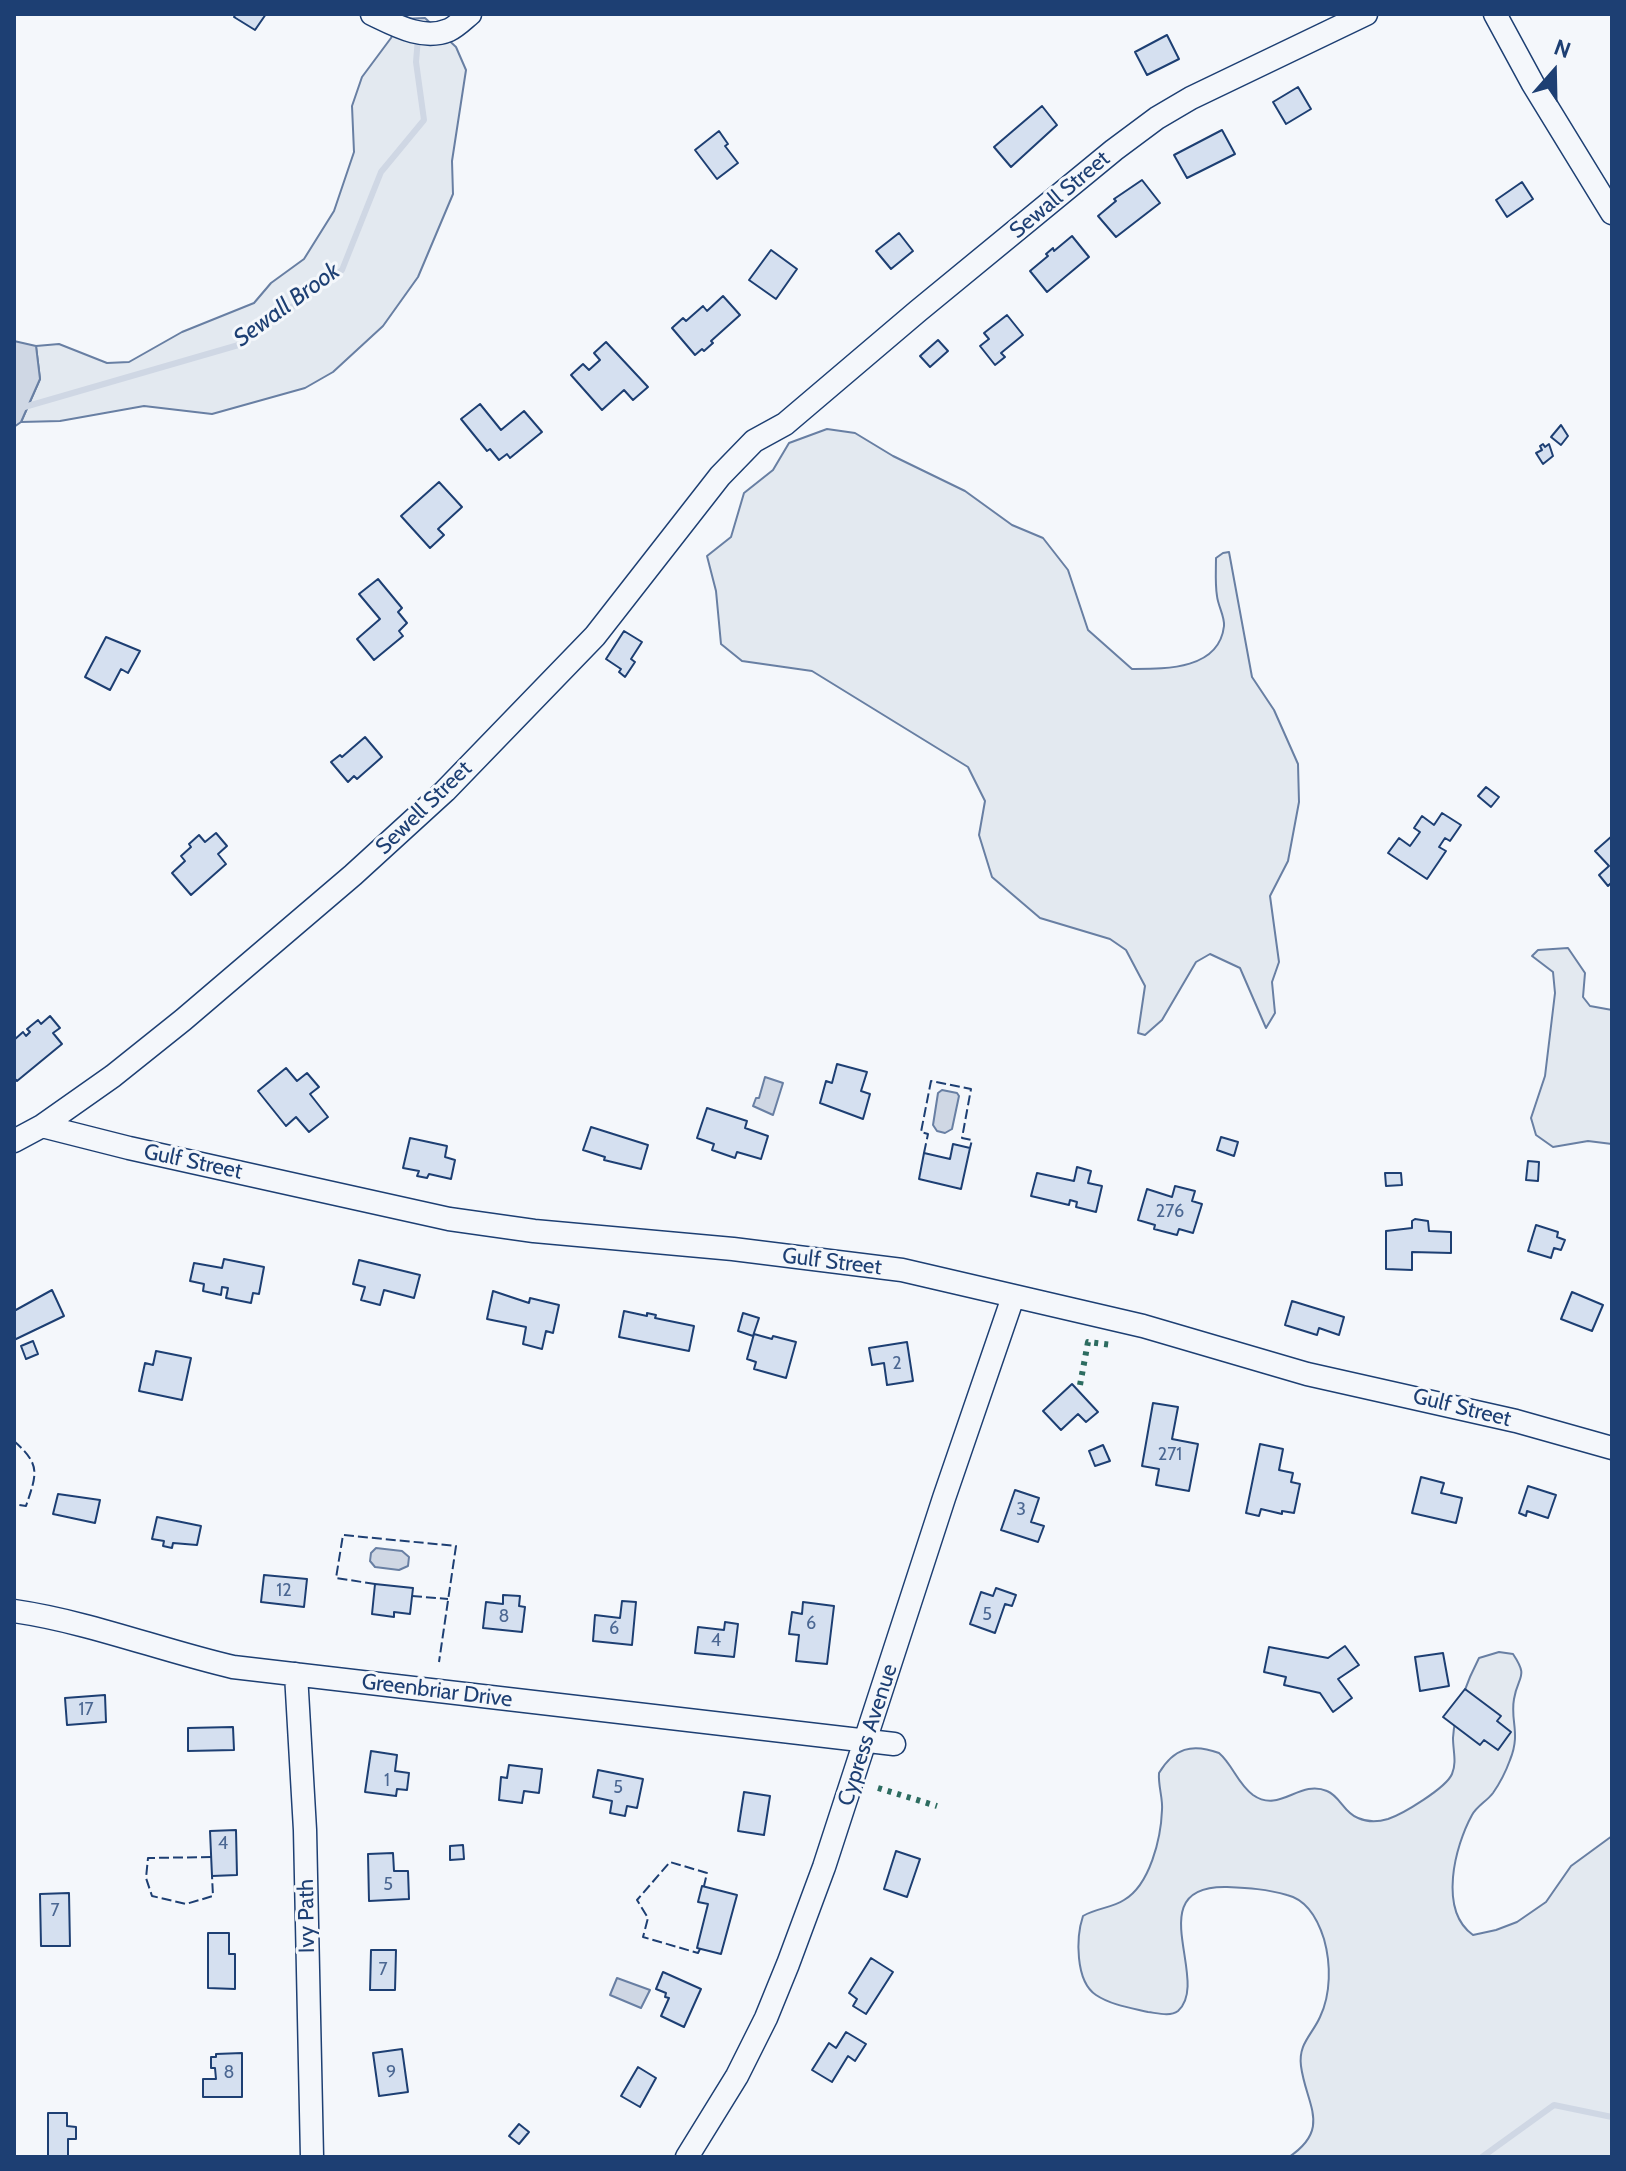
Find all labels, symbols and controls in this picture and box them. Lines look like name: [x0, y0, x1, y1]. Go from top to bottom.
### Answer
north arrow: [1514, 32, 1594, 112]
text: N: [1550, 34, 1574, 64]
street label: Sewall Street: [1005, 146, 1115, 244]
water label: Sewall Brook: [228, 257, 346, 353]
street label: Sewell Street: [371, 756, 477, 860]
street label: Gulf Street: [141, 1139, 245, 1185]
house number: 276: [1156, 1201, 1184, 1223]
street label: Gulf Street: [781, 1243, 883, 1281]
house number: 2: [892, 1353, 902, 1375]
street label: Gulf Street: [1410, 1383, 1514, 1433]
house number: 271: [1158, 1444, 1182, 1466]
house number: 3: [1016, 1499, 1026, 1521]
house number: 12: [276, 1580, 292, 1602]
house number: 5: [982, 1604, 992, 1626]
house number: 8: [499, 1606, 509, 1628]
house number: 6: [806, 1613, 816, 1635]
house number: 6: [609, 1618, 619, 1640]
house number: 4: [711, 1630, 721, 1652]
street label: Cypress Avenue: [833, 1661, 903, 1809]
street label: Greenbriar Drive: [360, 1669, 514, 1713]
house number: 17: [79, 1699, 93, 1721]
house number: 1: [384, 1770, 390, 1792]
house number: 5: [613, 1777, 623, 1799]
house number: 4: [218, 1833, 228, 1855]
house number: 5: [383, 1874, 393, 1896]
street label: Ivy Path: [293, 1879, 321, 1953]
house number: 7: [50, 1900, 60, 1922]
house number: 7: [378, 1959, 388, 1981]
house number: 8: [224, 2062, 234, 2084]
house number: 9: [386, 2062, 396, 2084]

